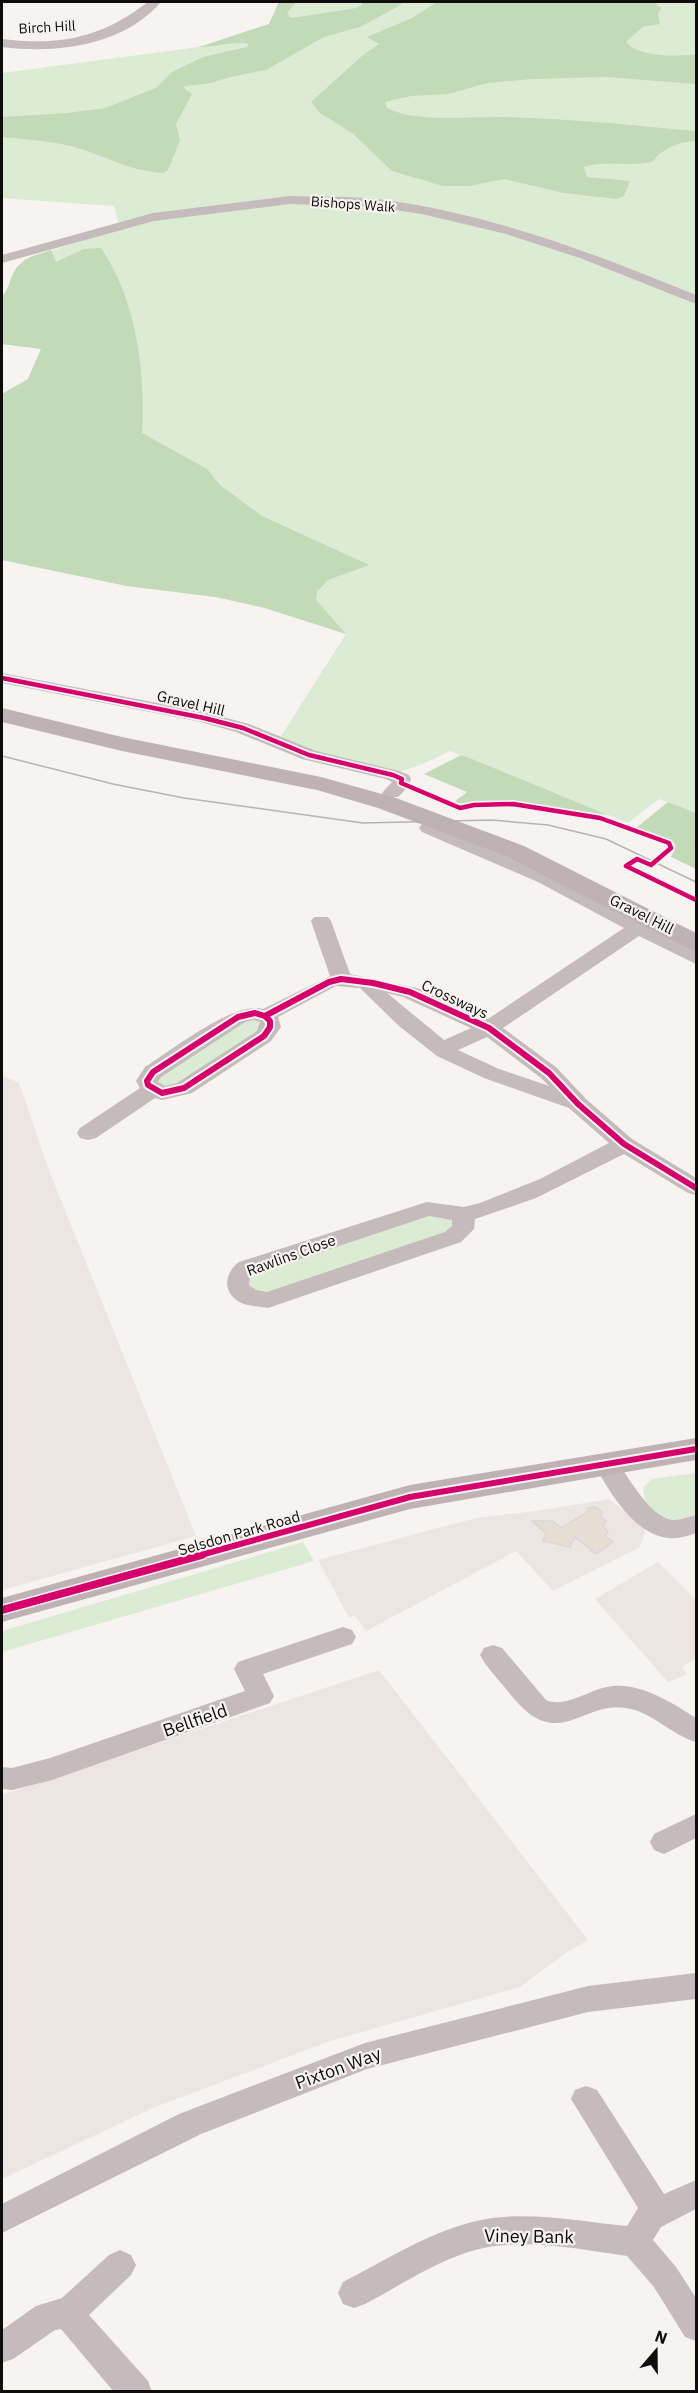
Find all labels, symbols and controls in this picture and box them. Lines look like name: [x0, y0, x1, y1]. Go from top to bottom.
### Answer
street label: Birch Hill: [18, 17, 76, 37]
street label: Bishops Walk: [310, 192, 396, 216]
street label: Gravel Hill: [155, 686, 227, 720]
street label: Gravel Hill: [607, 890, 677, 938]
street label: Crossways: [419, 975, 491, 1023]
street label: Rawlins Close: [244, 1230, 338, 1280]
street label: Selsdon Park Road: [176, 1507, 302, 1559]
street label: Bellfield: [160, 1698, 230, 1742]
street label: Pixton Way: [292, 2042, 384, 2094]
street label: Viney Bank: [484, 2224, 575, 2248]
north arrow: [626, 2321, 686, 2381]
text: N: [652, 2326, 670, 2348]

